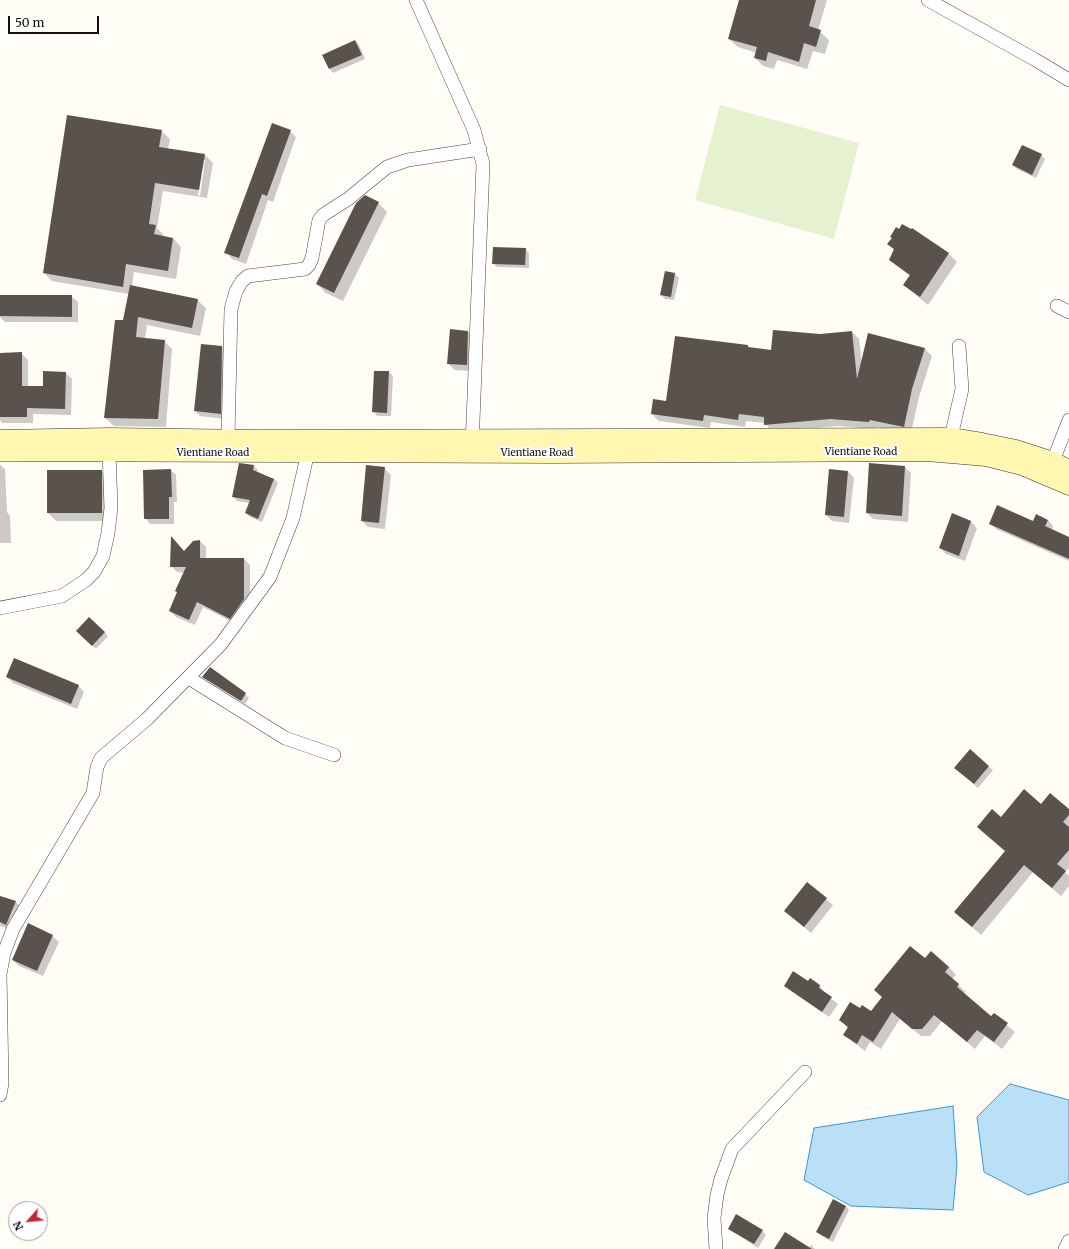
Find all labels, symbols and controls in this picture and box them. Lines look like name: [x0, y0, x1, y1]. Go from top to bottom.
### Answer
scale bar: [10, 8, 101, 34]
text: 50 m: [15, 15, 44, 30]
street label: Vientiane Road: [825, 446, 897, 458]
street label: Vientiane Road: [177, 447, 249, 459]
street label: Vientiane Road: [501, 447, 573, 459]
north arrow: [8, 1201, 48, 1241]
text: N: [10, 1219, 26, 1233]

